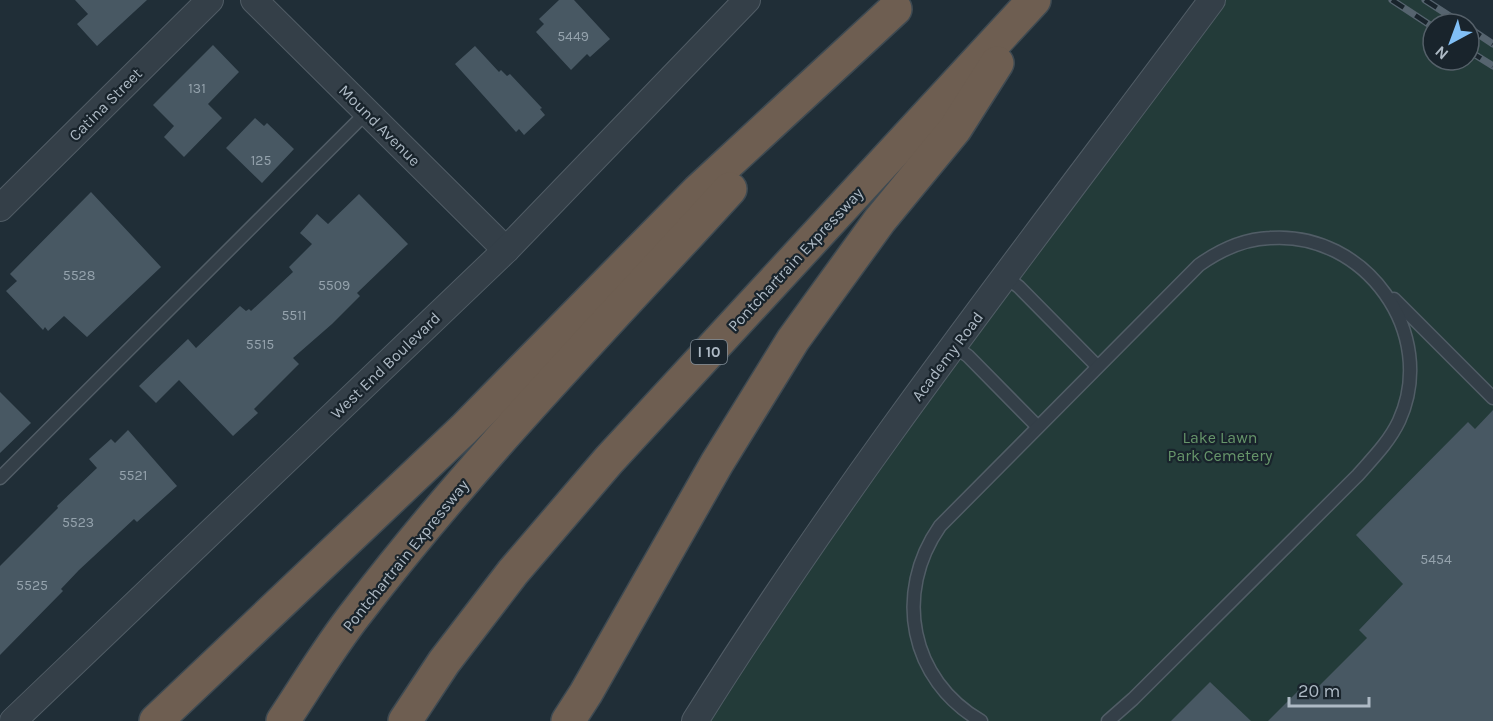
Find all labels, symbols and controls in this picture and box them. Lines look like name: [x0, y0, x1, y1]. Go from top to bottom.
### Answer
north arrow: [1421, 12, 1481, 72]
house number: 5449: [557, 28, 589, 45]
text: N: [1431, 42, 1452, 64]
street label: Catina Street: [65, 64, 146, 145]
house number: 131: [188, 80, 206, 97]
street label: Mound Avenue: [335, 81, 424, 170]
house number: 125: [251, 152, 271, 169]
street label: Pontchartrain Expressway: [724, 183, 867, 335]
house number: 5528: [63, 267, 95, 284]
house number: 5509: [318, 277, 350, 294]
house number: 5511: [281, 307, 307, 324]
street label: West End Boulevard: [326, 308, 444, 423]
street label: Academy Road: [908, 308, 987, 405]
house number: 5515: [246, 336, 274, 353]
road number: I 10: [691, 340, 727, 364]
park label: Lake Lawn Park Cemetery: [1168, 428, 1273, 465]
house number: 5521: [119, 467, 147, 484]
street label: Pontchartrain Expressway: [338, 475, 473, 635]
house number: 5523: [62, 514, 94, 531]
house number: 5454: [1420, 551, 1452, 568]
house number: 5525: [16, 577, 48, 594]
scale bar: [1289, 670, 1368, 708]
text: 20 m: [1298, 680, 1340, 702]

